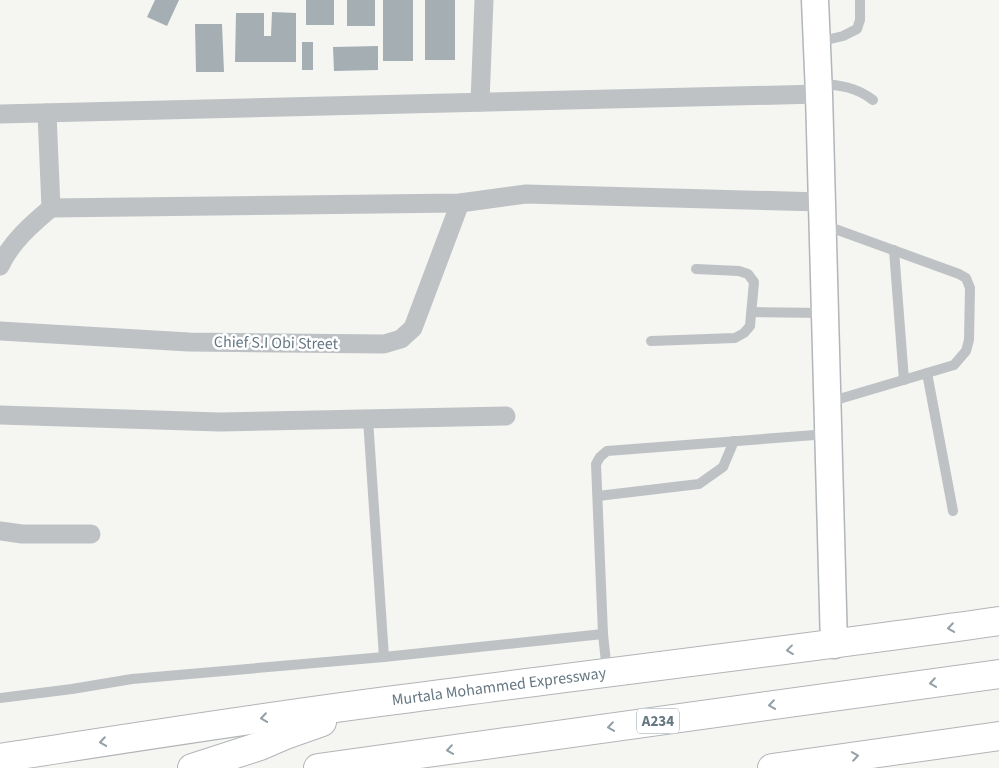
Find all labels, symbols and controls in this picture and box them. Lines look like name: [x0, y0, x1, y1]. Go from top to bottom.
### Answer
street label: Chief S.I Obi Street: [214, 331, 339, 355]
one-way arrow: [946, 622, 954, 633]
one-way arrow: [785, 644, 793, 655]
street label: Murtala Mohammed Expressway: [391, 662, 608, 711]
one-way arrow: [929, 677, 938, 687]
one-way arrow: [768, 699, 776, 710]
road number: A234: [637, 708, 679, 734]
one-way arrow: [260, 712, 268, 723]
one-way arrow: [607, 721, 615, 732]
one-way arrow: [99, 736, 107, 747]
one-way arrow: [446, 744, 455, 754]
one-way arrow: [851, 752, 860, 762]

